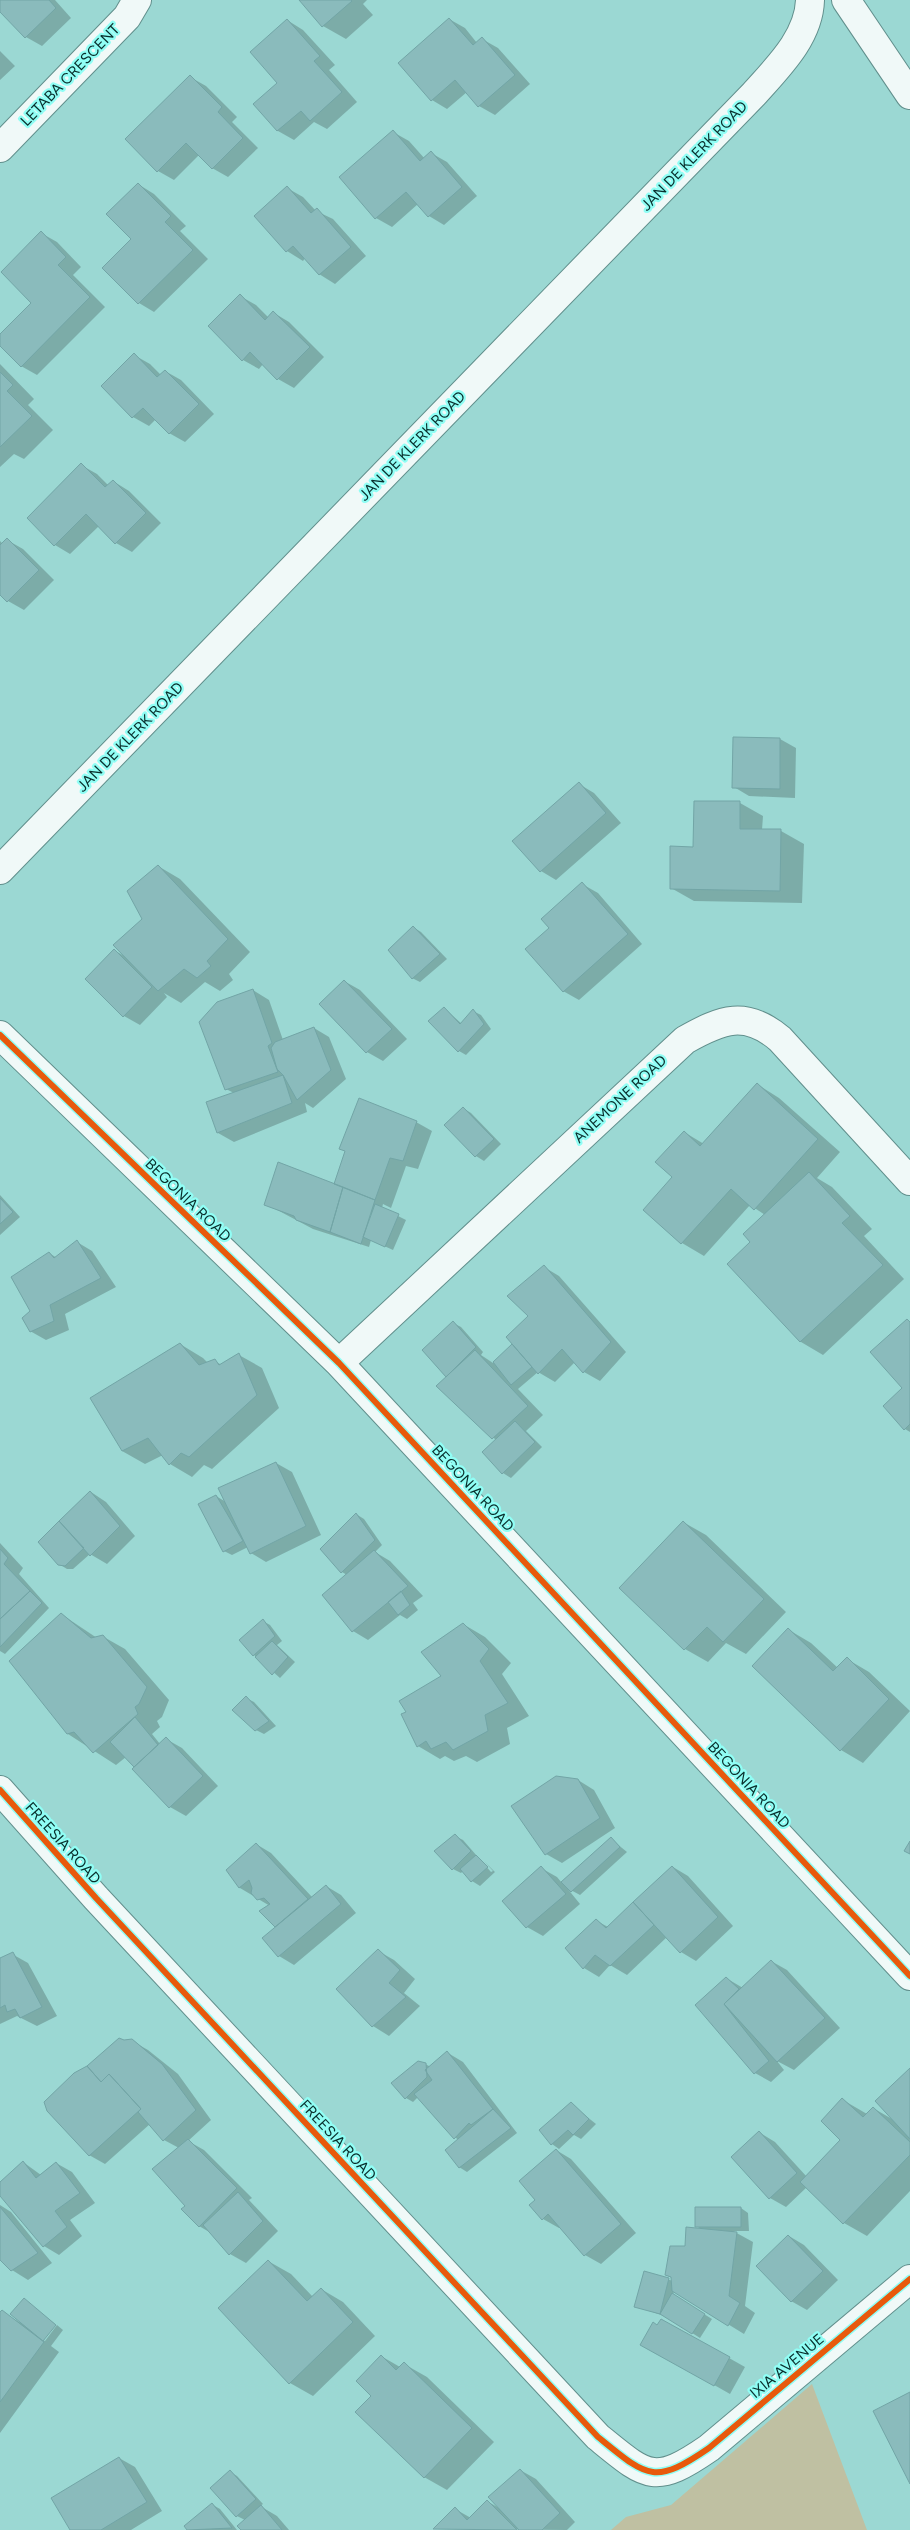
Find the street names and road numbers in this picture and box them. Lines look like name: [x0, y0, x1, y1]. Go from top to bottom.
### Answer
street label: LETABA CRESCENT: [17, 20, 124, 130]
street label: JAN DE KLERK ROAD: [637, 97, 751, 215]
street label: JAN DE KLERK ROAD: [355, 387, 469, 505]
street label: JAN DE KLERK ROAD: [73, 678, 187, 796]
street label: ANEMONE ROAD: [570, 1051, 670, 1147]
street label: BEGONIA ROAD: [141, 1155, 235, 1245]
street label: BEGONIA ROAD: [428, 1441, 518, 1535]
street label: BEGONIA ROAD: [704, 1738, 794, 1832]
street label: FREESIA ROAD: [22, 1798, 104, 1888]
street label: FREESIA ROAD: [296, 2096, 380, 2184]
street label: IXIA AVENUE: [746, 2330, 828, 2402]

